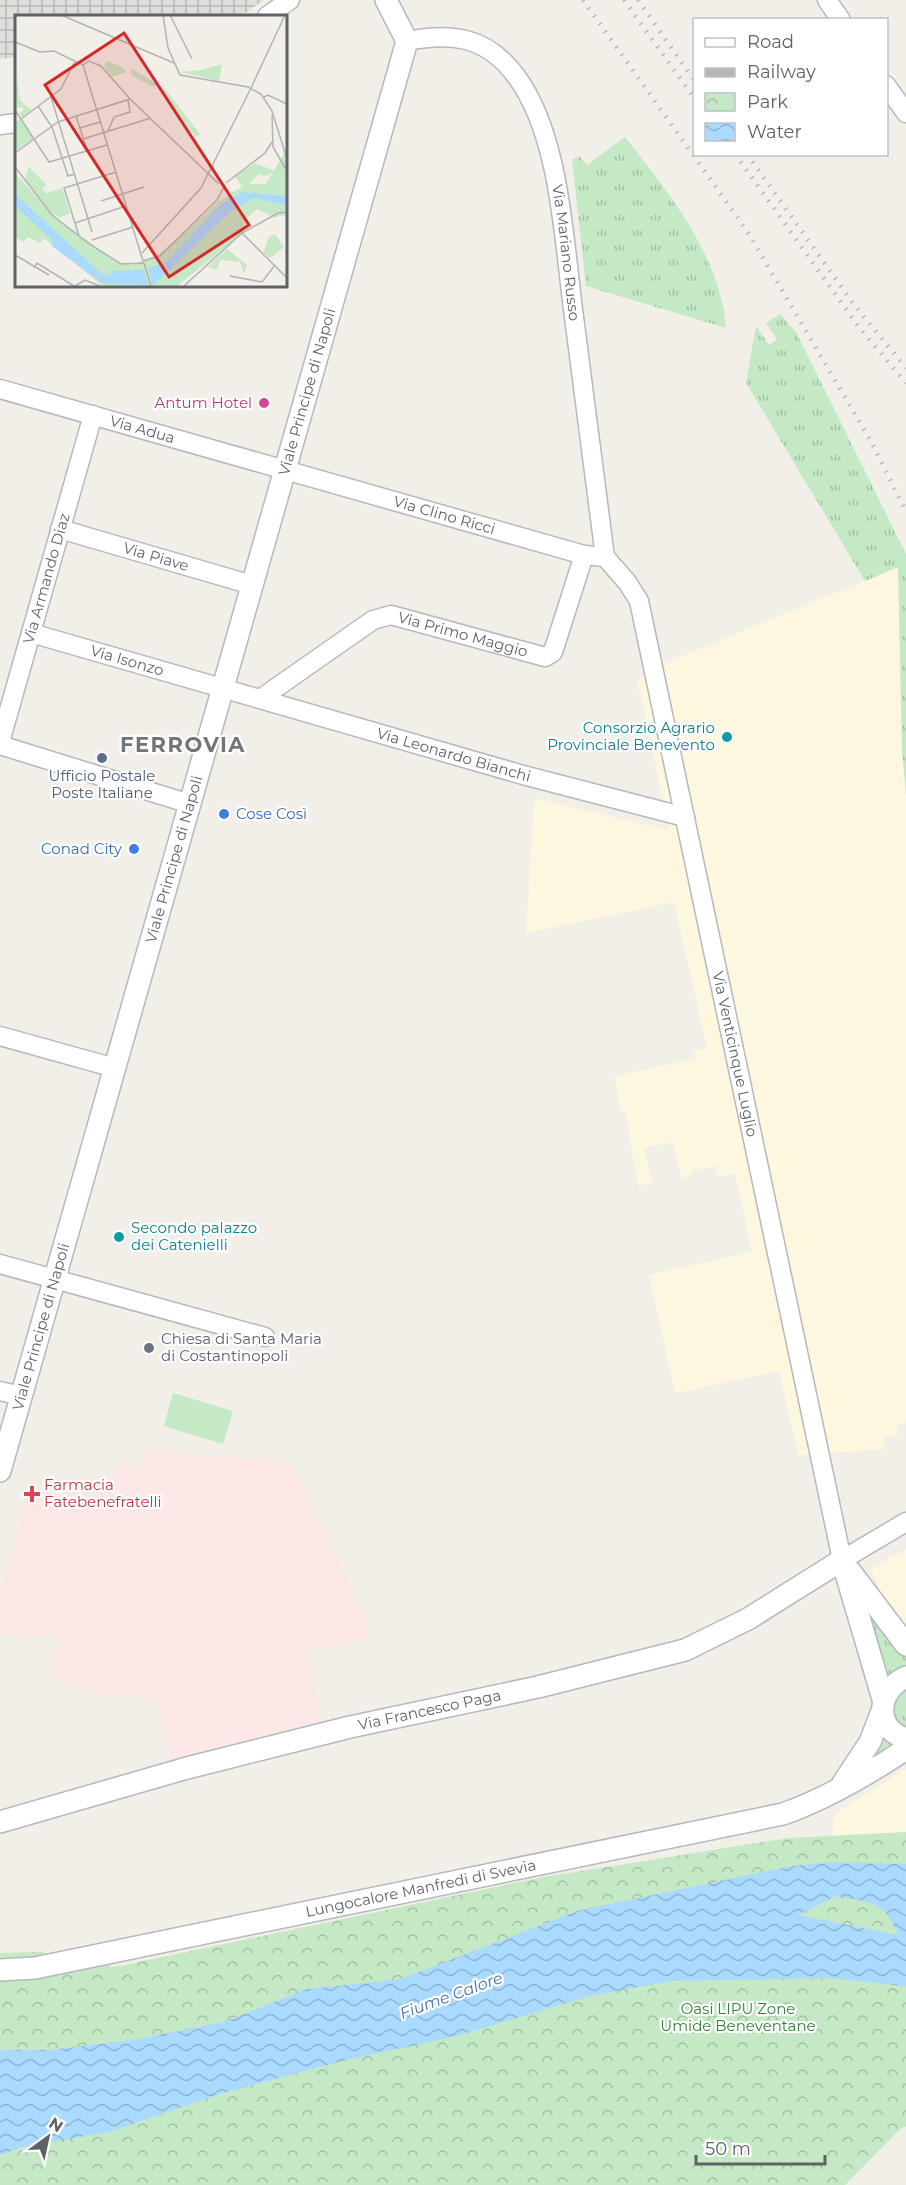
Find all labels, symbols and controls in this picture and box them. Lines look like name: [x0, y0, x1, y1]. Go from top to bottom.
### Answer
inset map: [15, 15, 286, 286]
legend: [693, 18, 888, 156]
text: Road: [747, 31, 794, 53]
text: Railway: [747, 61, 816, 83]
text: Park: [747, 91, 788, 113]
text: Water: [747, 121, 802, 143]
street label: Via Mariano Russo: [548, 183, 584, 322]
street label: Viale Principe di Napoli: [274, 306, 339, 478]
place label: Antum Hotel: [155, 393, 252, 412]
marker: Antum Hotel: [257, 396, 271, 410]
street label: Via Adua: [108, 411, 177, 447]
street label: Via Clino Ricci: [391, 491, 498, 538]
street label: Via Armando Diaz: [18, 510, 74, 646]
street label: Via Piave: [121, 538, 191, 575]
street label: Via Primo Maggio: [396, 607, 530, 661]
street label: Via Isonzo: [88, 641, 166, 680]
place label: Consorzio Agrario Provinciale Benevento: [547, 718, 715, 754]
street label: Via Leonardo Bianchi: [375, 723, 533, 786]
marker: Consorzio Agrario Provinciale Benevento: [720, 730, 734, 744]
district label: FERROVIA: [120, 732, 246, 757]
marker: Ufficio Postale Poste Italiane: [95, 751, 109, 765]
place label: Ufficio Postale Poste Italiane: [49, 766, 155, 802]
street label: Viale Principe di Napoli: [141, 773, 206, 945]
place label: Cose Così: [236, 804, 307, 823]
marker: Cose Così: [217, 807, 231, 821]
place label: Conad City: [41, 839, 123, 858]
marker: Conad City: [127, 842, 141, 856]
street label: Via Venticinque Luglio: [709, 970, 762, 1138]
place label: Secondo palazzo dei Catenielli: [131, 1218, 257, 1254]
marker: Secondo palazzo dei Catenielli: [112, 1230, 126, 1244]
street label: Viale Principe di Napoli: [8, 1241, 73, 1412]
place label: Chiesa di Santa Maria di Costantinopoli: [161, 1329, 322, 1365]
marker: Chiesa di Santa Maria di Costantinopoli: [142, 1341, 156, 1355]
place label: Farmacia Fatebenefratelli: [44, 1475, 162, 1511]
marker: Farmacia Fatebenefratelli: [25, 1487, 39, 1501]
street label: Via Francesco Paga: [356, 1685, 503, 1734]
street label: Lungocalore Manfredi di Svevia: [304, 1855, 538, 1921]
water label: Fiume Calore: [397, 1968, 505, 2023]
park label: Oasi LIPU Zone Umide Beneventane: [660, 1999, 816, 2035]
north arrow: [18, 2107, 78, 2167]
text: N: [45, 2113, 66, 2136]
scale bar: [696, 2128, 825, 2166]
text: 50 m: [705, 2138, 751, 2160]

